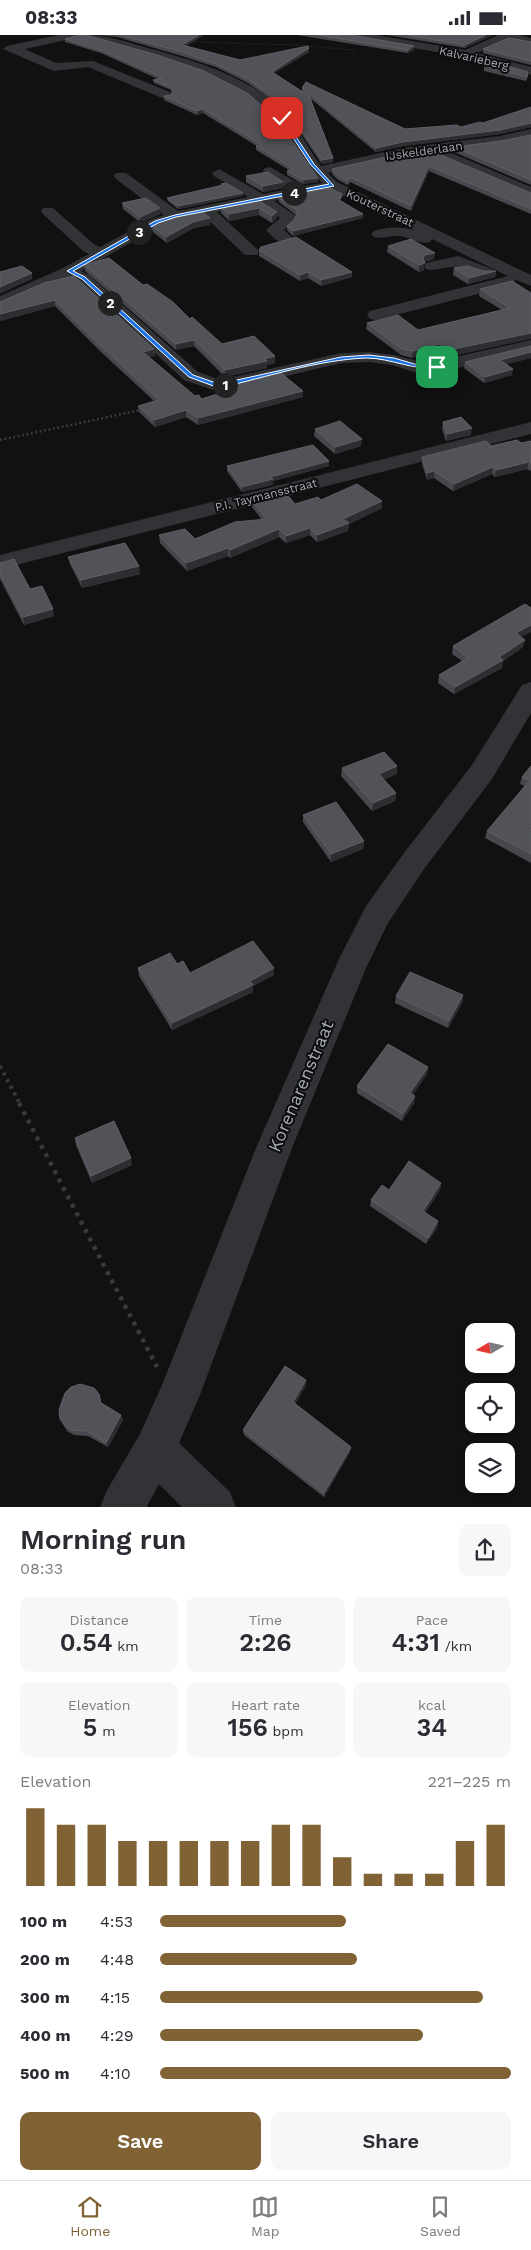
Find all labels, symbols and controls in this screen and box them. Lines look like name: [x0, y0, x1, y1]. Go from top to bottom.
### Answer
text: 08:33: [25, 6, 77, 29]
street label: Kalvarieberg: [438, 43, 511, 73]
pin: [261, 97, 303, 139]
icon: check: [268, 104, 296, 132]
street label: IJskelderlaan: [385, 139, 463, 163]
pin: 4: [282, 181, 306, 205]
text: 4: [290, 185, 299, 201]
street label: Kouterstraat: [344, 186, 416, 230]
pin: 3: [126, 219, 152, 245]
text: 3: [135, 224, 144, 240]
pin: 2: [98, 291, 122, 315]
text: 2: [106, 295, 115, 311]
pin: [416, 346, 458, 388]
icon: arrive: [423, 353, 451, 381]
pin: 1: [212, 373, 238, 397]
text: 1: [222, 377, 229, 393]
street label: P.I. Taymansstraat: [214, 476, 318, 514]
street label: Korenarenstraat: [263, 1016, 338, 1155]
north arrow: [465, 1323, 515, 1373]
map controls: [465, 1323, 515, 1493]
button: locate: [465, 1383, 515, 1433]
button: layers: [465, 1443, 515, 1493]
text: Morning run: [20, 1523, 186, 1556]
button: share: [459, 1524, 511, 1576]
text: 08:33: [20, 1559, 63, 1578]
text: Distance: [69, 1612, 129, 1628]
text: Time: [249, 1612, 282, 1628]
text: Pace: [416, 1612, 448, 1628]
text: 0.54: [60, 1628, 113, 1657]
text: 2:26: [239, 1628, 292, 1657]
text: 4:31: [392, 1628, 440, 1657]
text: km: [113, 1638, 139, 1654]
text: /km: [440, 1638, 472, 1654]
text: Elevation: [68, 1697, 130, 1713]
text: Heart rate: [231, 1697, 300, 1713]
text: kcal: [418, 1697, 446, 1713]
text: 5: [83, 1713, 97, 1742]
text: 156: [228, 1713, 268, 1742]
text: 34: [417, 1713, 447, 1742]
text: m: [97, 1723, 116, 1739]
text: bpm: [268, 1723, 303, 1739]
text: Elevation: [20, 1772, 91, 1791]
text: 221–225 m: [427, 1772, 511, 1791]
text: 100 m: [20, 1912, 67, 1931]
text: 4:53: [100, 1912, 133, 1931]
text: 200 m: [20, 1950, 70, 1969]
text: 4:48: [100, 1950, 134, 1969]
text: 300 m: [20, 1988, 70, 2007]
text: 4:15: [100, 1988, 130, 2007]
text: 400 m: [20, 2026, 71, 2045]
text: 4:29: [100, 2026, 134, 2045]
text: 500 m: [20, 2064, 70, 2083]
text: 4:10: [100, 2064, 131, 2083]
button: Save: [20, 2112, 261, 2170]
button: Share: [271, 2112, 511, 2170]
tab: Home: [70, 2193, 110, 2239]
tab: Map: [251, 2193, 279, 2239]
tab: Saved: [420, 2193, 461, 2239]

